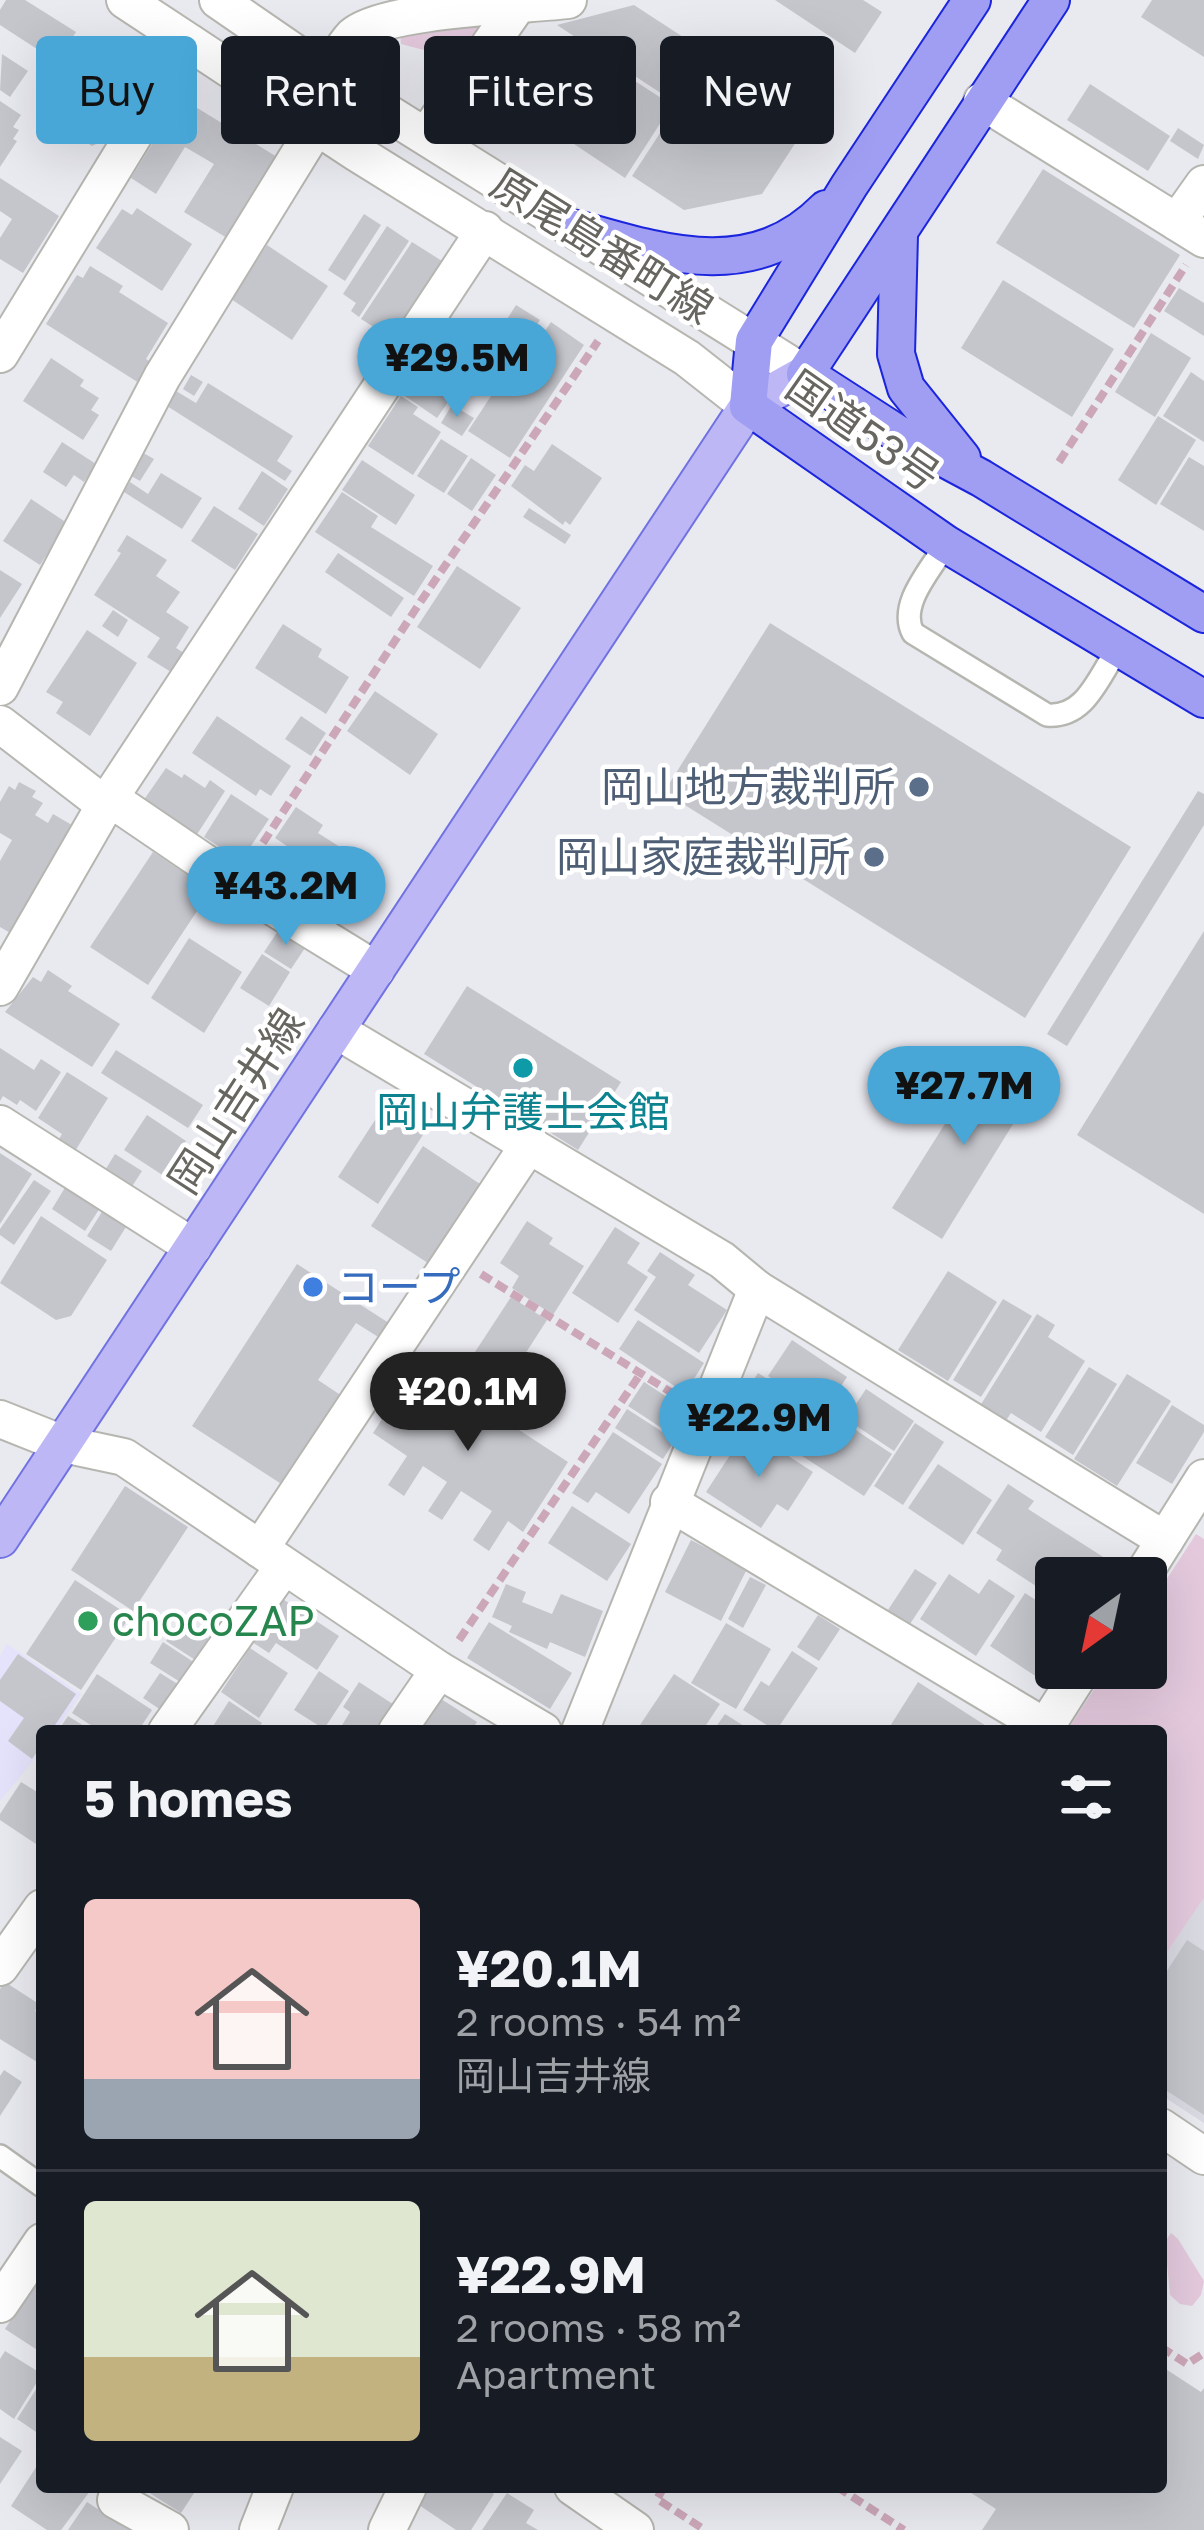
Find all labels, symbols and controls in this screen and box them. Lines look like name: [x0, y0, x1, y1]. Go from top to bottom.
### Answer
chip: Buy: [36, 36, 197, 144]
chip: Rent: [221, 36, 400, 144]
chip: Filters: [424, 36, 636, 144]
chip: New: [660, 36, 834, 144]
street label: 原尾島番町線: [482, 157, 723, 333]
pin: ¥29.5M: [359, 318, 555, 420]
text: ¥29.5M: [384, 333, 530, 380]
street label: 国道53号: [778, 360, 950, 501]
place label: 岡山地方裁判所: [601, 761, 895, 811]
marker: 岡山地方裁判所: [906, 774, 932, 800]
place label: 岡山家庭裁判所: [556, 831, 850, 881]
marker: 岡山家庭裁判所: [861, 844, 887, 870]
pin: ¥43.2M: [188, 846, 384, 948]
text: ¥43.2M: [214, 861, 358, 908]
street label: 岡山吉井線: [157, 999, 313, 1202]
pin: ¥27.7M: [866, 1046, 1062, 1148]
marker: 岡山弁護士会館: [510, 1055, 536, 1081]
text: ¥27.7M: [894, 1061, 1034, 1108]
place label: 岡山弁護士会館: [376, 1086, 670, 1136]
place label: コープ: [337, 1261, 460, 1311]
marker: コープ: [300, 1274, 326, 1300]
pin: ¥20.1M: [370, 1352, 566, 1454]
text: ¥20.1M: [397, 1367, 539, 1414]
pin: ¥22.9M: [661, 1378, 857, 1480]
text: ¥22.9M: [686, 1393, 832, 1440]
north arrow: [1035, 1557, 1167, 1689]
map controls: [1035, 1557, 1167, 1689]
place label: chocoZAP: [112, 1595, 315, 1645]
marker: chocoZAP: [75, 1608, 101, 1634]
icon: filters: [1053, 1764, 1119, 1830]
text: 5 homes: [84, 1767, 293, 1828]
text: ¥20.1M: [456, 1937, 642, 1998]
icon: home: [180, 1947, 324, 2091]
text: 2 rooms · 54 m²: [456, 1998, 741, 2045]
text: 岡山吉井線: [456, 2052, 651, 2099]
text: ¥22.9M: [456, 2243, 646, 2304]
icon: home: [180, 2249, 324, 2393]
text: 2 rooms · 58 m²: [456, 2304, 741, 2351]
text: Apartment: [456, 2351, 656, 2398]

